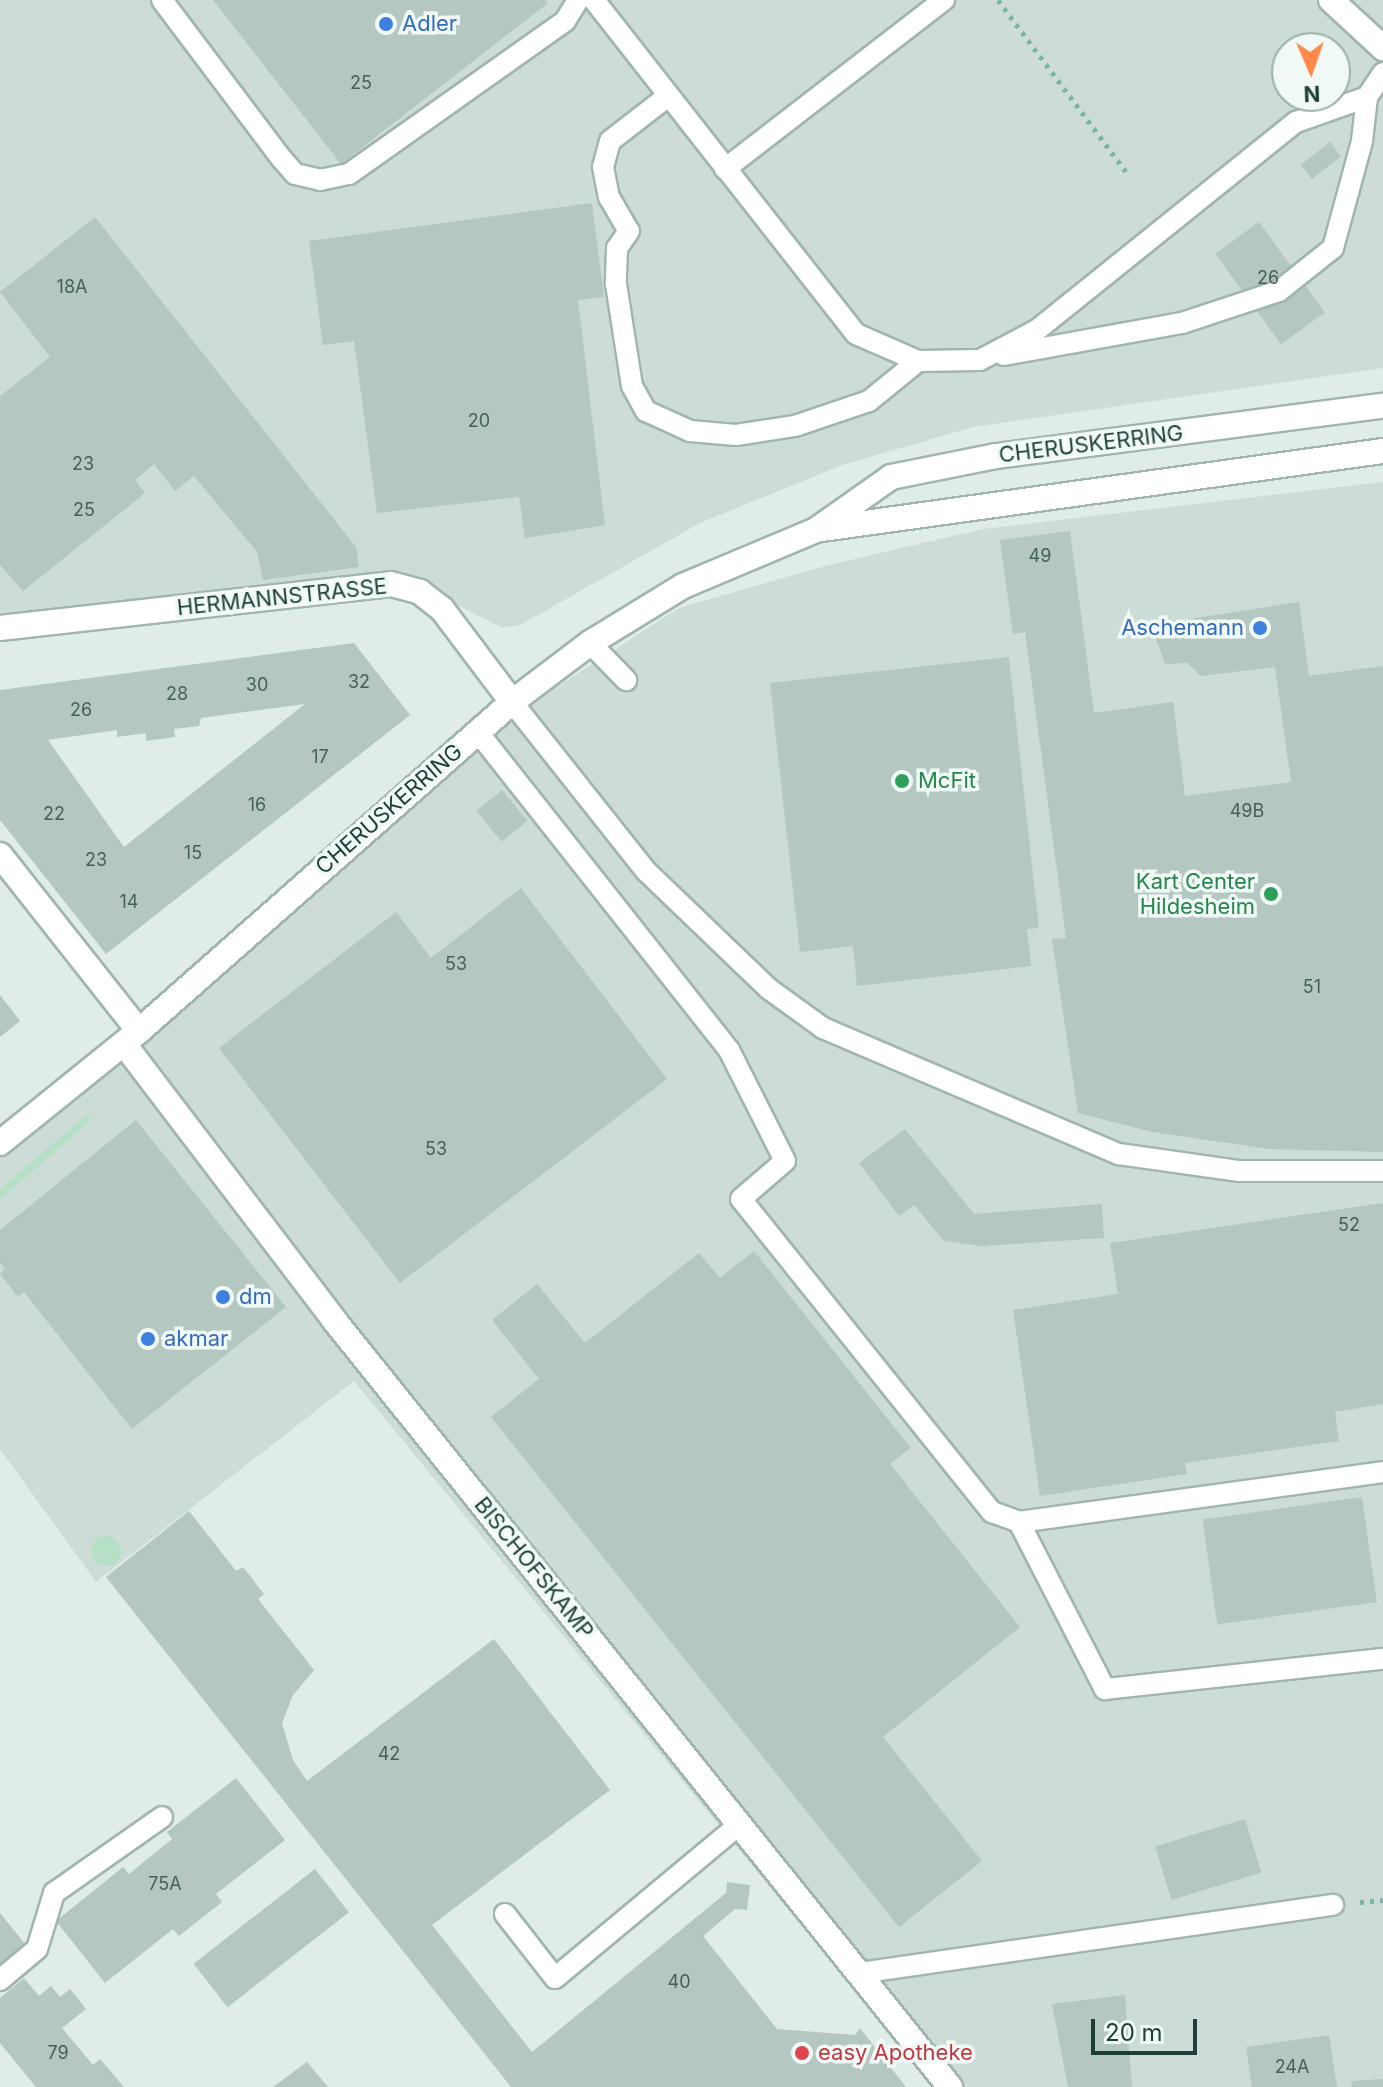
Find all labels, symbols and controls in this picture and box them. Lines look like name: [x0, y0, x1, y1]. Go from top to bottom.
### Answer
place label: Adler: [402, 11, 457, 37]
marker: Adler: [377, 15, 395, 33]
north arrow: [1271, 32, 1351, 112]
house number: 25: [350, 72, 372, 94]
text: N: [1303, 81, 1321, 107]
house number: 26: [1257, 267, 1279, 289]
house number: 18A: [57, 276, 87, 298]
house number: 20: [468, 410, 490, 432]
street label: CHERUSKERRING: [997, 420, 1185, 468]
house number: 23: [72, 453, 94, 475]
house number: 25: [73, 499, 95, 521]
house number: 49: [1029, 545, 1051, 567]
street label: HERMANNSTRASSE: [176, 573, 388, 621]
place label: Aschemann: [1121, 615, 1244, 641]
marker: Aschemann: [1251, 619, 1269, 637]
house number: 32: [348, 671, 370, 693]
house number: 30: [246, 674, 268, 696]
house number: 28: [166, 683, 188, 705]
house number: 26: [70, 699, 92, 721]
street label: CHERUSKERRING: [310, 738, 468, 880]
house number: 17: [311, 746, 329, 768]
place label: McFit: [918, 768, 976, 794]
marker: McFit: [893, 772, 911, 790]
house number: 16: [248, 794, 266, 816]
house number: 49B: [1230, 800, 1264, 822]
house number: 22: [43, 803, 65, 825]
house number: 15: [184, 842, 202, 864]
house number: 23: [85, 849, 107, 871]
place label: Kart Center Hildesheim: [1136, 868, 1255, 920]
marker: Kart Center Hildesheim: [1262, 885, 1280, 903]
house number: 14: [120, 891, 138, 913]
house number: 53: [445, 953, 467, 975]
house number: 51: [1303, 976, 1321, 998]
house number: 53: [425, 1138, 447, 1160]
house number: 52: [1338, 1214, 1360, 1236]
place label: dm: [239, 1284, 272, 1310]
marker: dm: [214, 1288, 232, 1306]
place label: akmar: [164, 1326, 228, 1352]
marker: akmar: [139, 1330, 157, 1348]
street label: BISCHOFSKAMP: [469, 1492, 599, 1644]
house number: 42: [378, 1743, 400, 1765]
house number: 75A: [148, 1873, 182, 1895]
house number: 40: [668, 1971, 690, 1993]
scale bar: [1095, 2003, 1201, 2053]
text: 20 m: [1105, 2018, 1163, 2047]
place label: easy Apotheke: [818, 2040, 973, 2066]
house number: 79: [47, 2042, 69, 2064]
marker: easy Apotheke: [793, 2044, 811, 2062]
house number: 24A: [1275, 2056, 1309, 2078]

